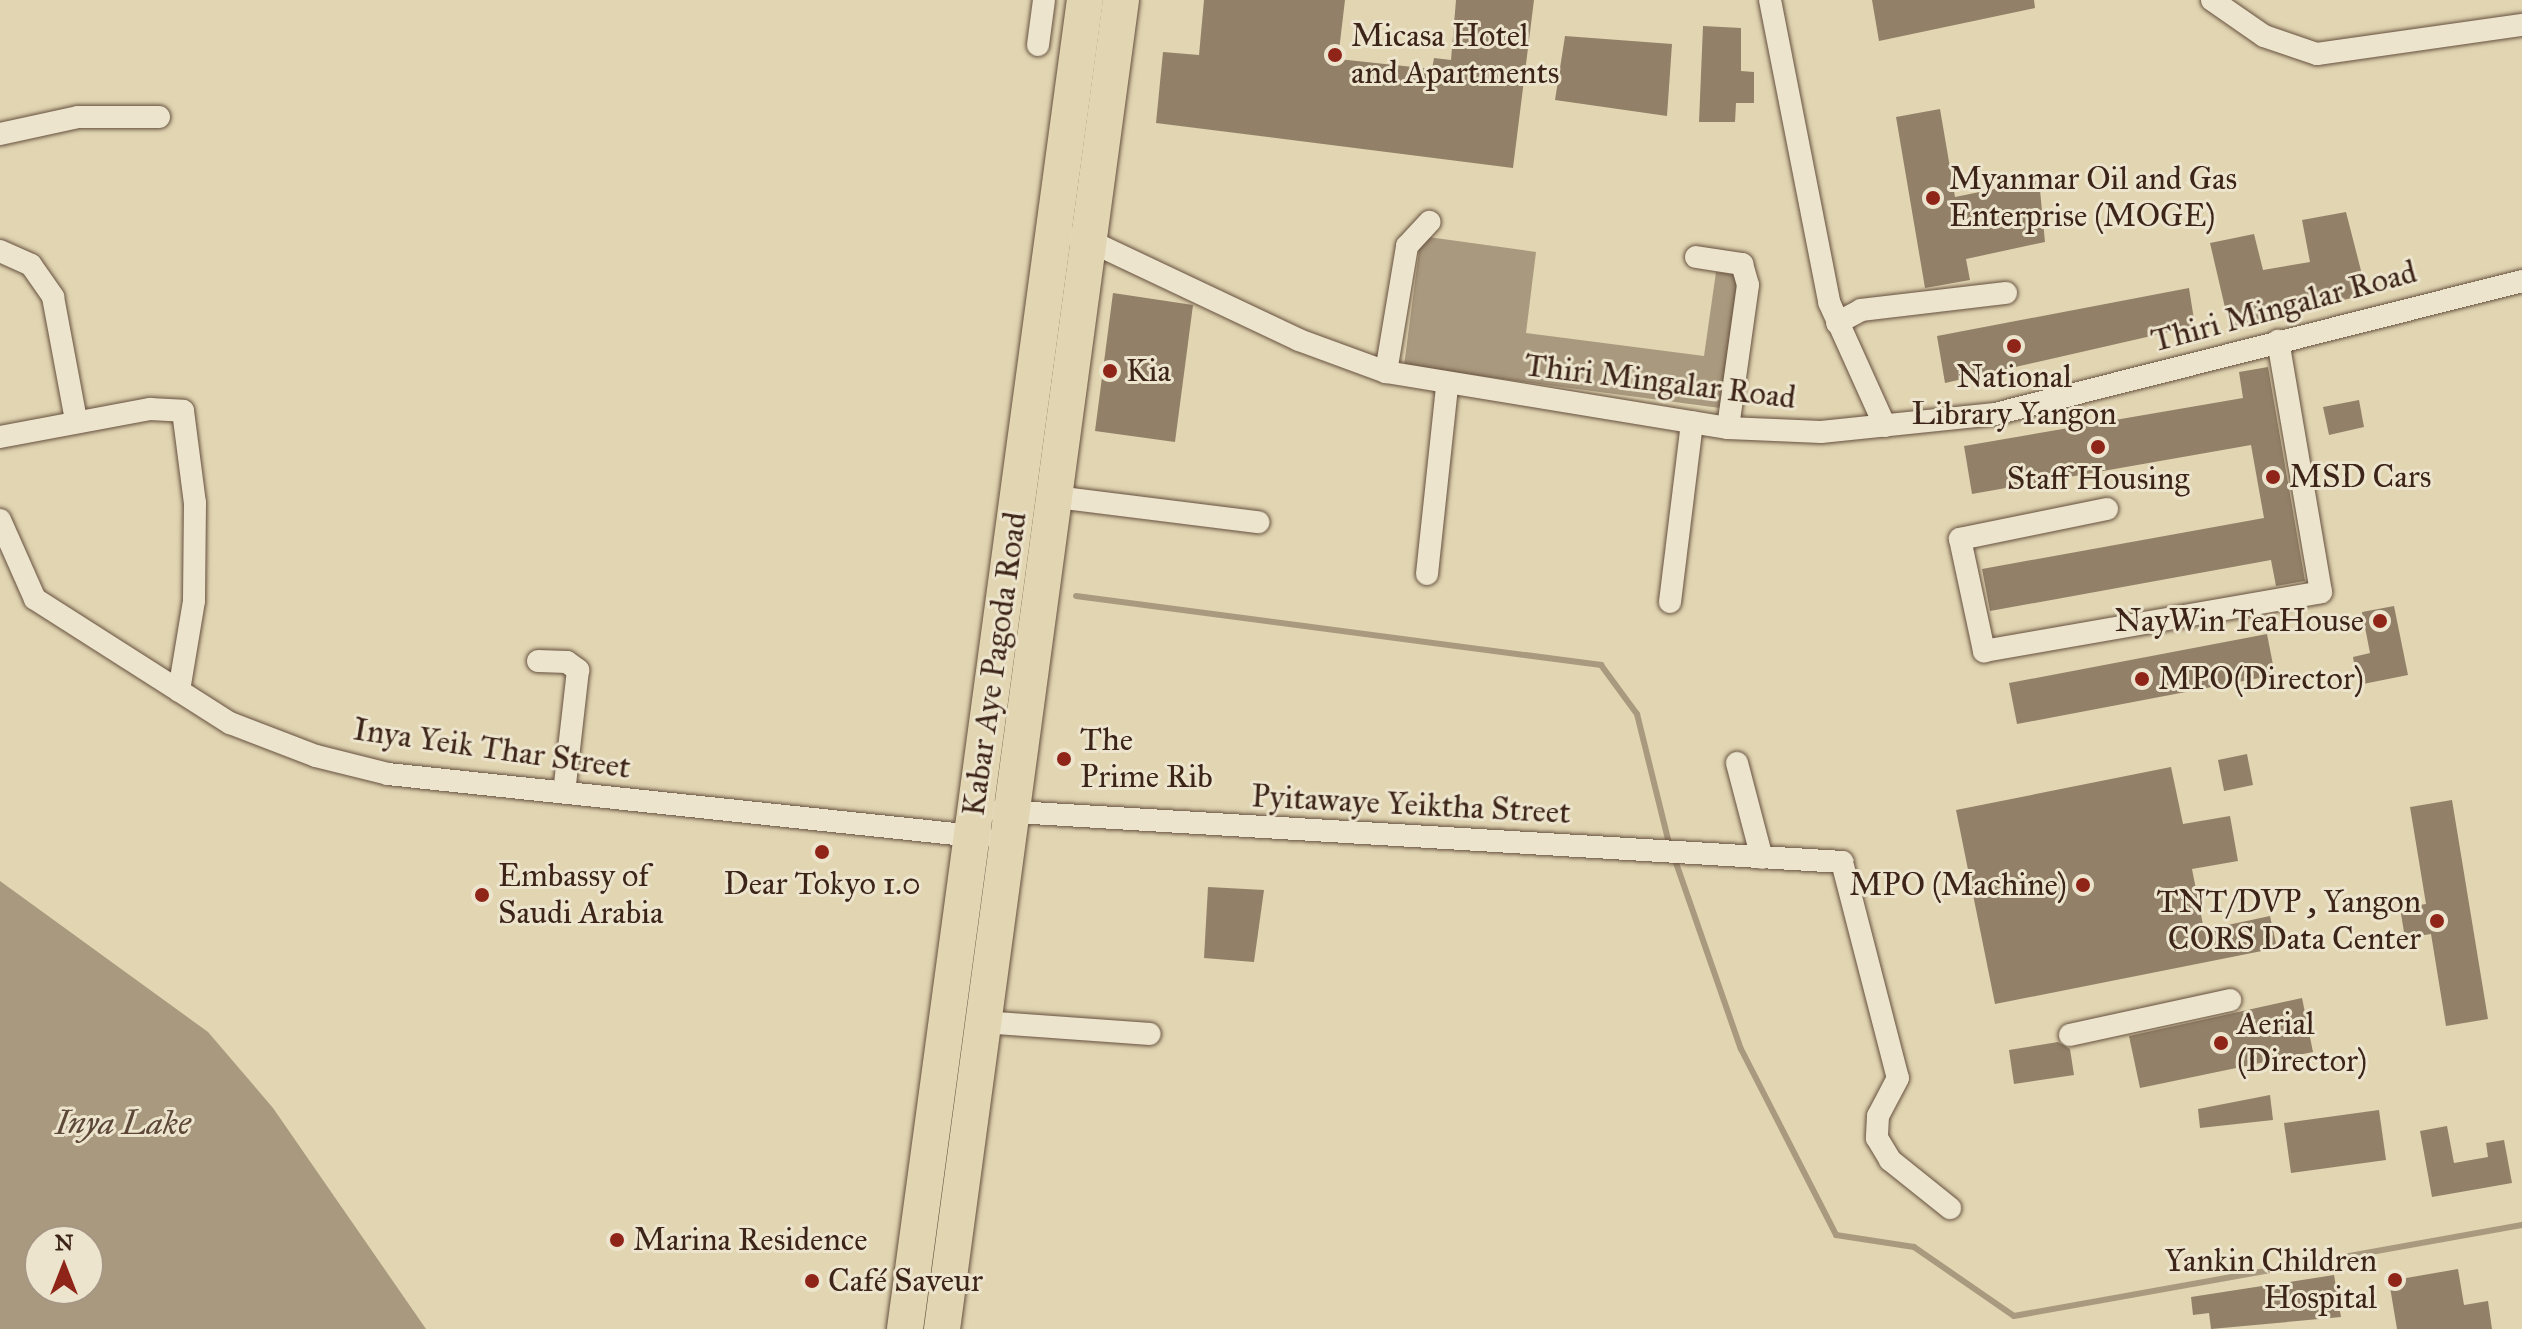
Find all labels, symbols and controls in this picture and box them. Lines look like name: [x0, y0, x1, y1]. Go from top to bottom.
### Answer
place label: Micasa Hotel and Apartments: [1351, 18, 1559, 93]
marker: Micasa Hotel and Apartments: [1326, 46, 1344, 64]
place label: Myanmar Oil and Gas Enterprise (MOGE): [1949, 161, 2237, 236]
marker: Myanmar Oil and Gas Enterprise (MOGE): [1924, 189, 1942, 207]
street label: Thiri Mingalar Road: [2147, 253, 2421, 361]
marker: National Library Yangon: [2005, 337, 2023, 355]
street label: Thiri Mingalar Road: [1522, 346, 1798, 418]
place label: Kia: [1126, 352, 1171, 390]
place label: National Library Yangon: [1912, 359, 2116, 434]
marker: Kia: [1101, 362, 1119, 380]
marker: Staff Housing: [2089, 438, 2107, 456]
place label: MSD Cars: [2289, 458, 2432, 496]
place label: Staff Housing: [2007, 460, 2189, 498]
marker: MSD Cars: [2264, 468, 2282, 486]
street label: Kabar Aye Pagoda Road: [955, 510, 1035, 818]
place label: NayWin TeaHouse: [2115, 602, 2364, 640]
marker: NayWin TeaHouse: [2371, 612, 2389, 630]
place label: MPO(Director): [2158, 660, 2364, 698]
marker: MPO(Director): [2133, 670, 2151, 688]
street label: Inya Yeik Thar Street: [351, 711, 633, 787]
place label: The Prime Rib: [1080, 722, 1213, 797]
marker: The Prime Rib: [1055, 750, 1073, 768]
street label: Pyitawaye Yeiktha Street: [1250, 777, 1572, 833]
marker: Dear Tokyo 1.0: [813, 843, 831, 861]
place label: Embassy of Saudi Arabia: [498, 858, 664, 933]
place label: Dear Tokyo 1.0: [723, 865, 921, 903]
place label: MPO (Machine): [1849, 866, 2067, 904]
marker: MPO (Machine): [2074, 876, 2092, 894]
place label: TNT/DVP , Yangon CORS Data Center: [2156, 884, 2421, 959]
marker: Embassy of Saudi Arabia: [473, 886, 491, 904]
marker: TNT/DVP , Yangon CORS Data Center: [2428, 912, 2446, 930]
place label: Aerial (Director): [2237, 1006, 2367, 1081]
marker: Aerial (Director): [2212, 1034, 2230, 1052]
water label: Inya Lake: [55, 1103, 191, 1143]
place label: Marina Residence: [633, 1221, 868, 1259]
north arrow: [24, 1225, 104, 1305]
text: N: [55, 1229, 73, 1256]
marker: Marina Residence: [608, 1231, 626, 1249]
place label: Yankin Children Hospital: [2165, 1243, 2377, 1318]
place label: Café Saveur: [828, 1262, 983, 1300]
marker: Yankin Children Hospital: [2384, 1269, 2406, 1291]
marker: Café Saveur: [803, 1272, 821, 1290]

